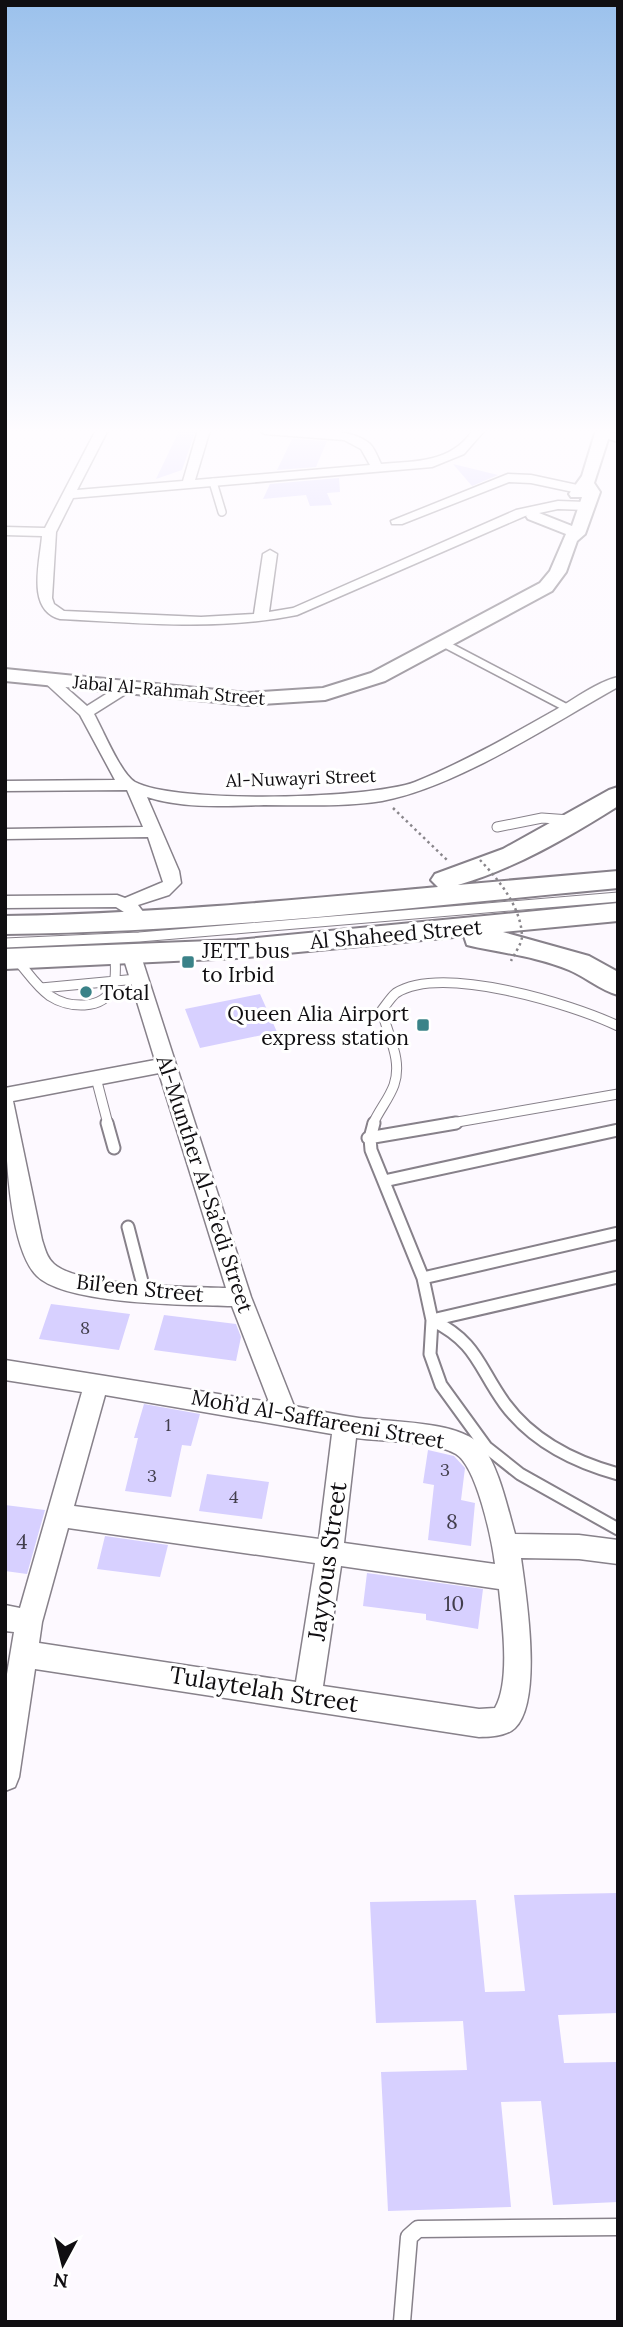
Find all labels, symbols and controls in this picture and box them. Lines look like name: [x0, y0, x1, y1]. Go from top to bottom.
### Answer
street label: Jabal Al-Rahmah Street: [71, 670, 266, 710]
street label: Al-Nuwayri Street: [224, 764, 377, 792]
street label: Al Shaheed Street: [308, 913, 484, 955]
place label: JETT bus to Irbid: [201, 937, 290, 988]
marker: JETT bus to Irbid: [180, 954, 196, 970]
place label: Total: [100, 979, 149, 1006]
marker: Total: [78, 984, 94, 1000]
place label: Queen Alia Airport express station: [227, 1000, 410, 1051]
marker: Queen Alia Airport express station: [415, 1017, 431, 1033]
street label: Al-Munther Al-Sa’edi Street: [150, 1051, 260, 1317]
street label: Bil’een Street: [75, 1268, 206, 1308]
house number: 8: [80, 1316, 90, 1339]
street label: Moh’d Al-Saffareeni Street: [189, 1383, 448, 1455]
house number: 1: [165, 1413, 171, 1436]
house number: 3: [440, 1458, 450, 1481]
house number: 3: [147, 1464, 157, 1487]
street label: Jayyous Street: [300, 1479, 354, 1643]
house number: 4: [229, 1485, 239, 1508]
house number: 8: [446, 1508, 458, 1535]
house number: 4: [16, 1528, 28, 1555]
house number: 10: [444, 1590, 464, 1617]
street label: Tulaytelah Street: [167, 1659, 361, 1719]
north arrow: [28, 2229, 98, 2299]
text: N: [52, 2268, 70, 2294]

